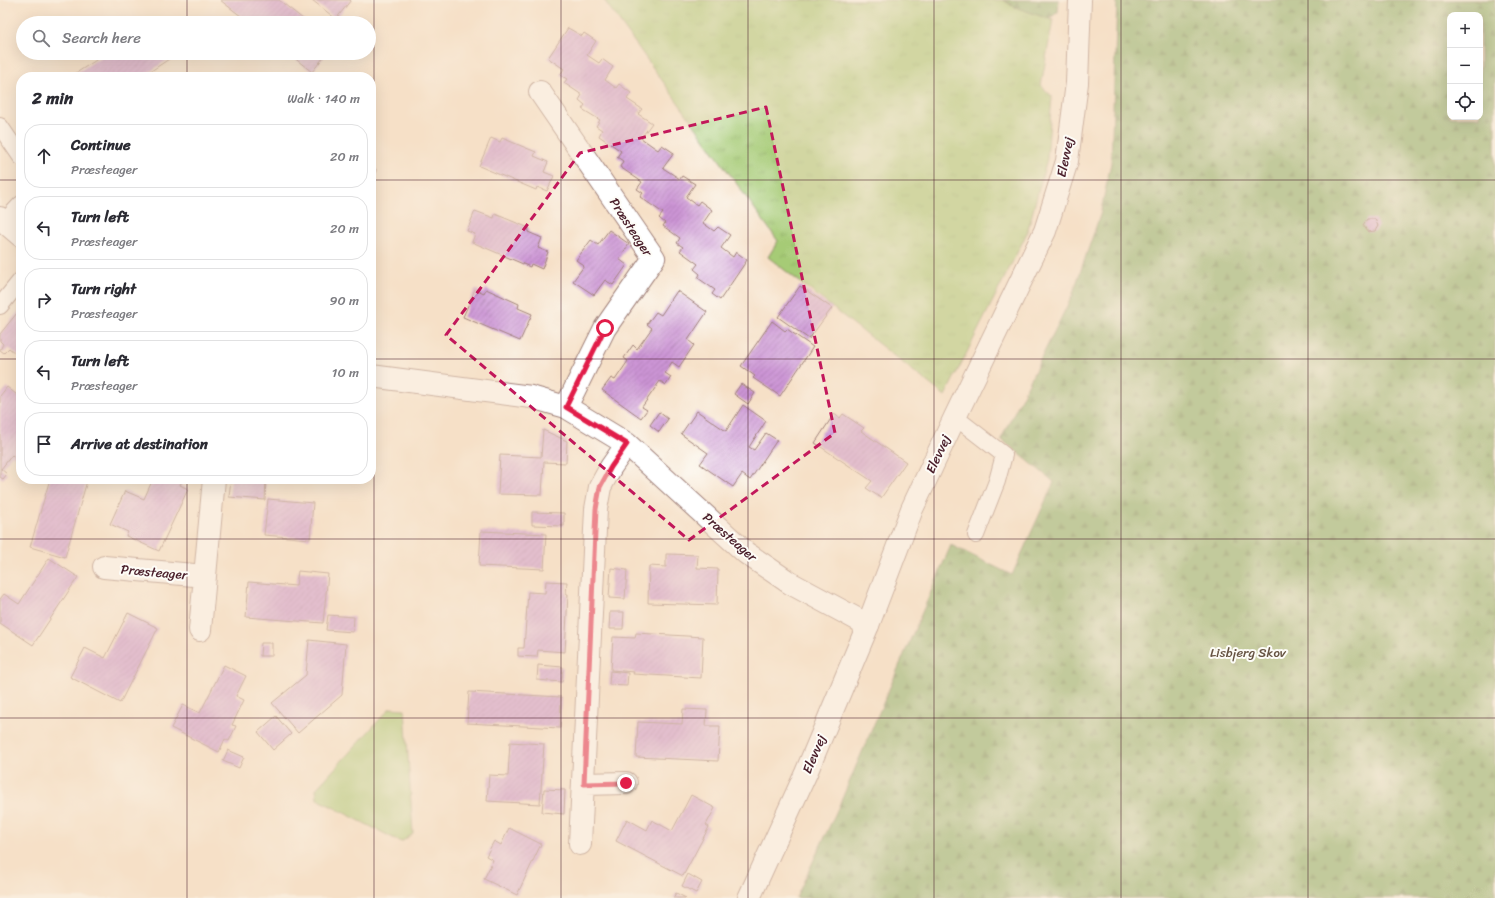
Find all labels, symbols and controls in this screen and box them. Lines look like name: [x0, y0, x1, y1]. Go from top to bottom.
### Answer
map controls: [1447, 12, 1483, 120]
button: +: [1447, 12, 1483, 48]
search box: [16, 16, 376, 60]
text: Search here: [62, 25, 141, 51]
icon: search: [30, 27, 52, 49]
button: −: [1447, 48, 1483, 84]
text: 2 min: [32, 83, 73, 113]
button: locate: [1447, 84, 1483, 120]
text: Walk · 140 m: [287, 87, 360, 110]
text: Continue: [71, 132, 131, 158]
street label: Elevvej: [1050, 134, 1081, 179]
icon: ahead: [33, 145, 55, 167]
text: 20 m: [330, 145, 359, 168]
text: Præsteager: [71, 158, 137, 181]
street label: Præsteager: [603, 193, 659, 262]
text: Turn left: [71, 204, 129, 230]
icon: left: [33, 217, 55, 239]
text: 20 m: [330, 217, 359, 240]
text: Præsteager: [71, 230, 137, 253]
text: Turn right: [71, 276, 136, 302]
icon: right: [33, 289, 55, 311]
text: 90 m: [329, 289, 359, 312]
text: Præsteager: [71, 302, 137, 325]
route start: [596, 319, 614, 337]
text: Turn left: [71, 348, 129, 374]
icon: left: [33, 361, 55, 383]
text: 10 m: [332, 361, 359, 384]
text: Præsteager: [71, 374, 137, 397]
street label: Elevvej: [919, 430, 957, 477]
text: Arrive at destination: [71, 431, 208, 457]
icon: arrive: [33, 433, 55, 455]
street label: Præsteager: [697, 507, 763, 568]
street label: Præsteager: [120, 558, 189, 586]
park label: Lisbjerg Skov: [1210, 641, 1287, 664]
street label: Elevvej: [795, 730, 833, 777]
route end: [617, 774, 635, 792]

